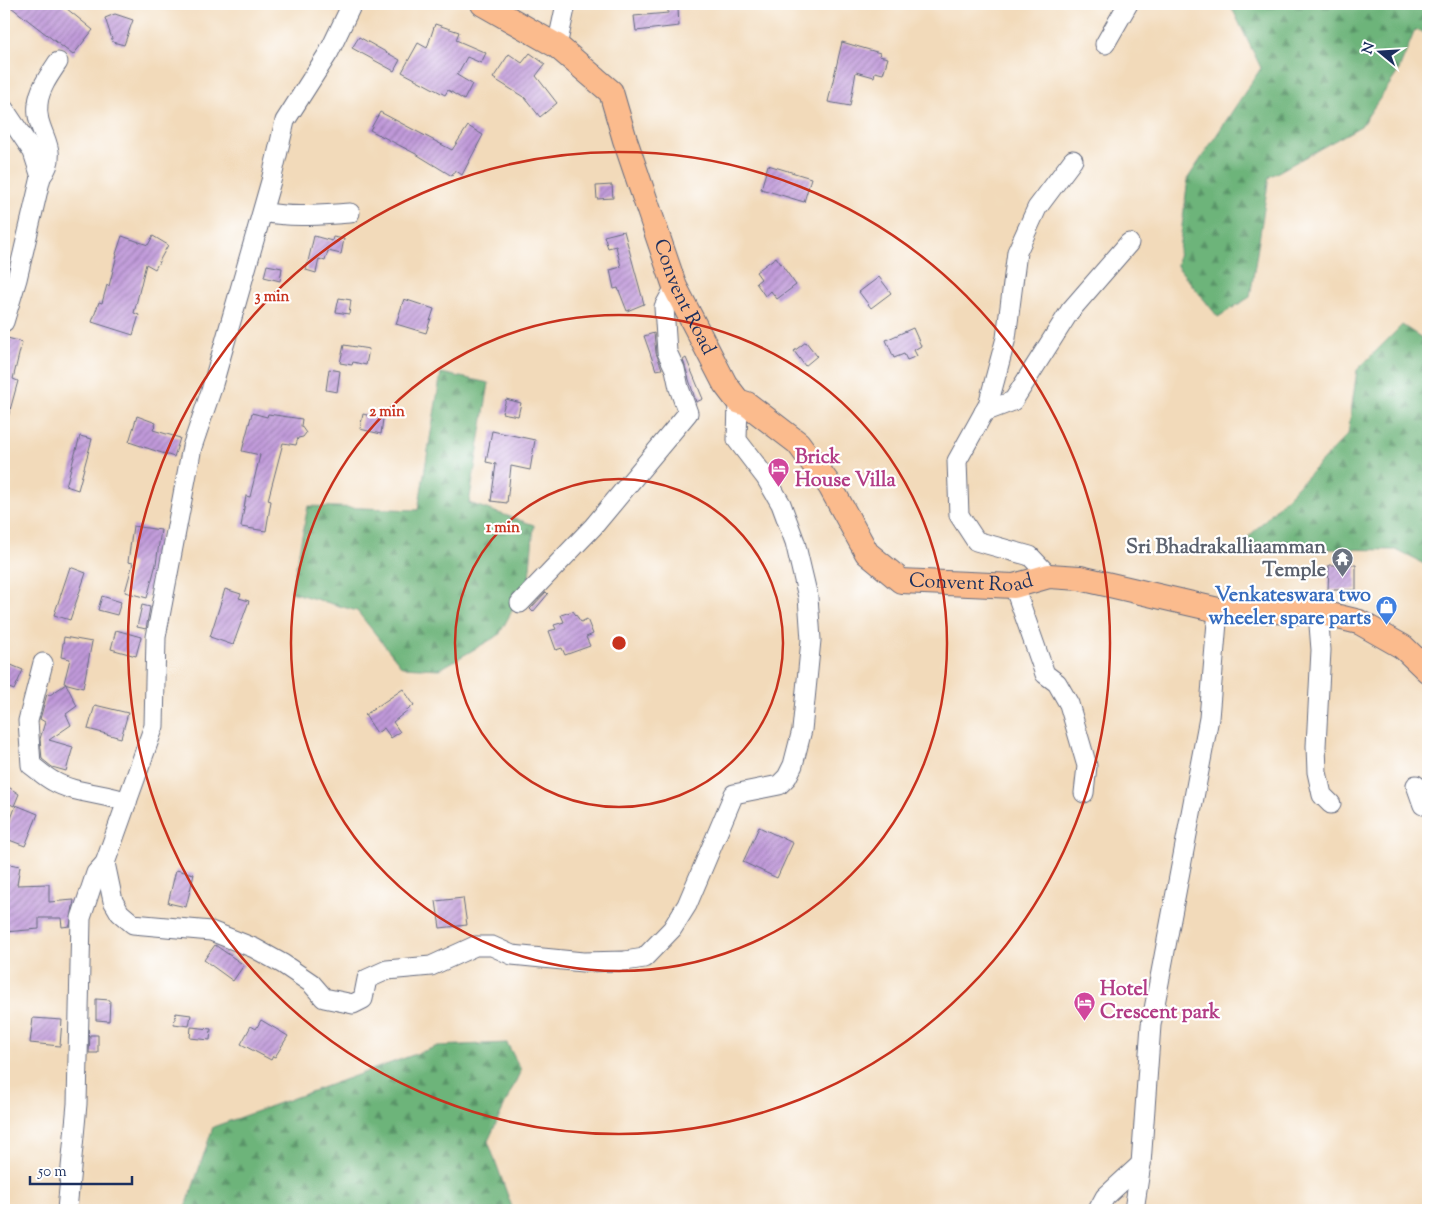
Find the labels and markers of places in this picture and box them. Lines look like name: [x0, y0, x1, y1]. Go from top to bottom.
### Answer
place label: Brick House Villa: [795, 444, 897, 496]
hotel icon: Brick House Villa: [767, 457, 791, 488]
place label: Sri Bhadrakalliaamman Temple: [1126, 534, 1326, 586]
temple icon: Sri Bhadrakalliaamman Temple: [1330, 547, 1354, 578]
place label: Venkateswara two wheeler spare parts: [1208, 582, 1371, 634]
shop icon: Venkateswara two wheeler spare parts: [1375, 595, 1399, 626]
centre of rings: [610, 634, 628, 652]
place label: Hotel Crescent park: [1100, 976, 1220, 1028]
hotel icon: Hotel Crescent park: [1072, 990, 1096, 1021]

